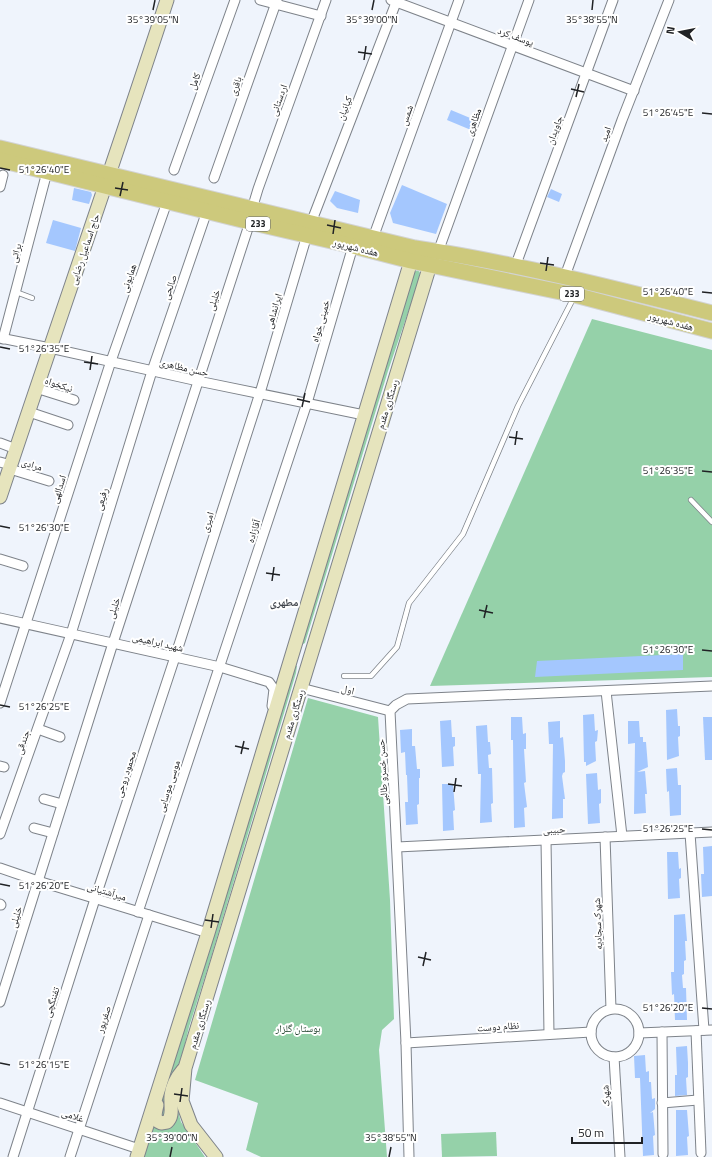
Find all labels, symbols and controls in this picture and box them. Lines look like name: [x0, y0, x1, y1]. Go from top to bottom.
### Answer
text: 35°39'05"N: [127, 12, 179, 27]
text: 35°39'00"N: [346, 12, 398, 27]
text: 35°38'55"N: [566, 12, 618, 27]
north arrow: [660, 12, 700, 52]
street label: یوسف کرد: [496, 23, 536, 50]
text: N: [662, 25, 679, 35]
street label: کامل: [184, 71, 204, 92]
street label: باقری: [225, 74, 246, 98]
street label: اردستانی: [266, 82, 291, 118]
street label: کیانیان: [333, 94, 356, 123]
street label: شمس: [396, 102, 417, 128]
text: 51°26'45"E: [643, 105, 694, 120]
street label: مظاهری: [462, 106, 486, 138]
street label: جاویدان: [542, 113, 567, 147]
street label: امید: [596, 124, 615, 144]
text: 51°26'40"E: [19, 162, 70, 177]
street label: حاج اسماعیل رضایی: [65, 211, 104, 287]
road number: 233: [246, 217, 270, 231]
street label: هفده شهریور: [331, 234, 380, 260]
street label: براتی: [6, 242, 25, 264]
street label: همایونی: [117, 262, 140, 295]
street label: صالحی: [158, 272, 181, 302]
text: 51°26'40"E: [643, 284, 694, 299]
street label: خلیلی: [203, 287, 224, 313]
road number: 233: [560, 287, 584, 301]
street label: ایرانشاهی: [261, 292, 286, 331]
street label: خمینی خواه: [307, 298, 334, 344]
street label: هفده شهریور: [646, 308, 695, 335]
text: 51°26'35"E: [19, 341, 70, 356]
street label: حسن مظاهری: [158, 355, 210, 381]
street label: نیکخواه: [43, 373, 75, 396]
street label: رستگاری مقدم: [373, 377, 402, 431]
street label: مرادی: [19, 454, 45, 475]
text: 51°26'35"E: [643, 463, 694, 478]
street label: اسدالهی: [47, 473, 70, 505]
street label: رفیعی: [91, 486, 112, 512]
street label: امیری: [197, 510, 218, 534]
street label: آقازاده: [243, 517, 264, 545]
text: 51°26'30"E: [19, 520, 70, 535]
district label: مطهری: [270, 594, 298, 610]
street label: خلیلی: [103, 595, 124, 621]
street label: شهید ابراهیمی: [131, 629, 185, 656]
text: 51°26'30"E: [643, 642, 694, 657]
street label: اول: [340, 681, 356, 698]
street label: رستگاری مقدم: [279, 687, 308, 741]
text: 51°26'25"E: [19, 699, 70, 714]
street label: جندقی: [11, 727, 34, 757]
street label: حسن خسرو طالبی: [373, 738, 392, 805]
street label: محمود روحی: [111, 749, 140, 799]
street label: موسی موسایی: [153, 758, 184, 814]
street label: حبیبی: [542, 821, 566, 838]
text: 51°26'25"E: [643, 821, 694, 836]
text: 51°26'20"E: [19, 878, 70, 893]
street label: میرآشتیانی: [85, 878, 129, 905]
street label: شهرک سجادیه: [589, 897, 606, 950]
street label: خلیلی: [5, 904, 26, 930]
street label: تفننگچی: [40, 985, 63, 1019]
street label: رستگاری مقدم: [185, 997, 214, 1051]
text: 51°26'20"E: [643, 1000, 694, 1015]
street label: صفرپور: [92, 1004, 115, 1036]
street label: نظام دوست: [476, 1018, 520, 1035]
park label: بوستان گلزار: [274, 1021, 321, 1036]
text: 51°26'15"E: [19, 1057, 70, 1072]
street label: شهرک: [597, 1084, 614, 1107]
street label: غلامی: [60, 1105, 86, 1126]
scale bar: [572, 1119, 642, 1145]
text: 50 m: [578, 1123, 604, 1142]
text: 35°39'00"N: [146, 1130, 198, 1145]
text: 35°38'55"N: [365, 1130, 417, 1145]

